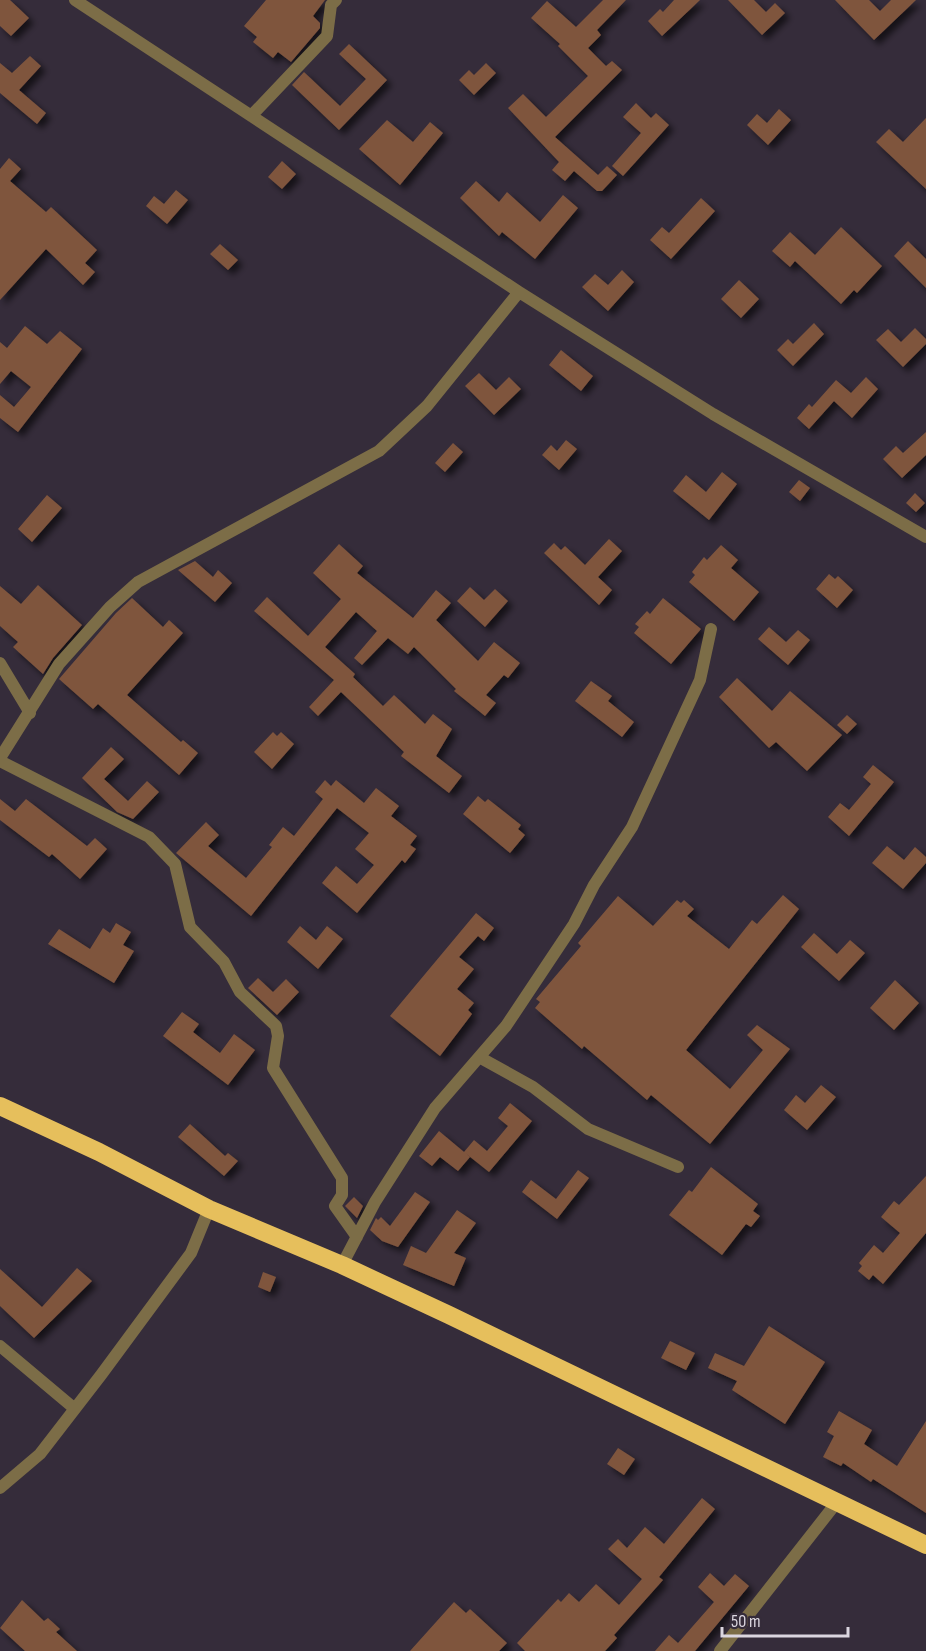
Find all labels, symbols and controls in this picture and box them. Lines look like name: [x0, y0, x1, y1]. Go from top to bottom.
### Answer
scale bar: [722, 1600, 848, 1638]
text: 50 m: [731, 1611, 761, 1632]

